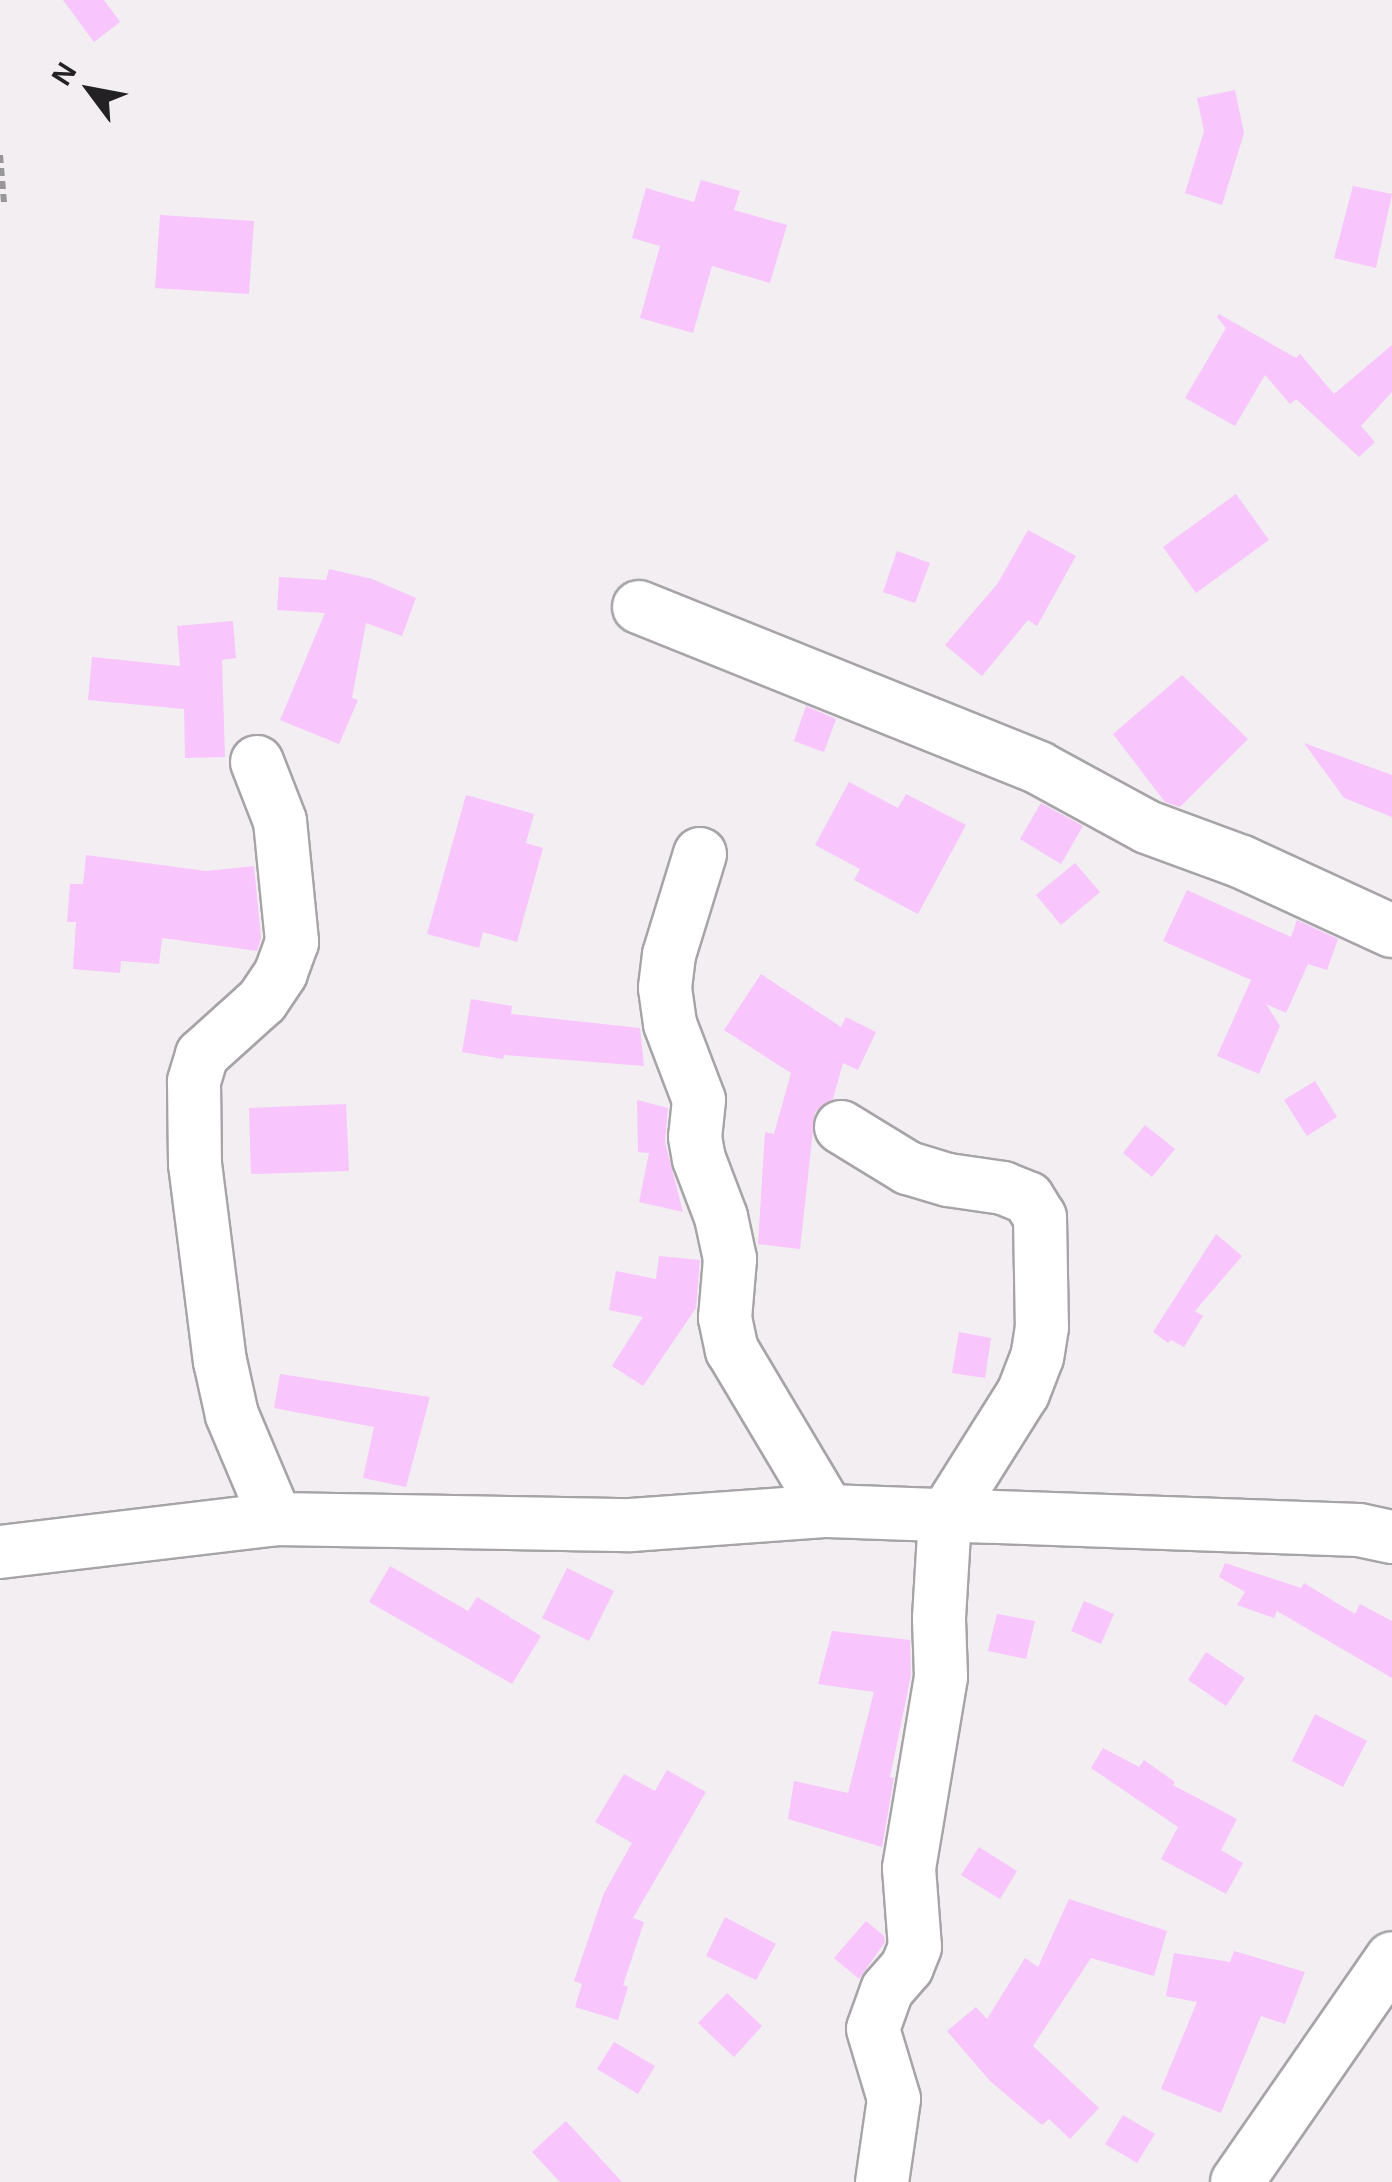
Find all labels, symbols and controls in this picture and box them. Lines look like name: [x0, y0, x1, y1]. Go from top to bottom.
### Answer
north arrow: [40, 40, 140, 140]
text: N: [46, 57, 83, 91]

